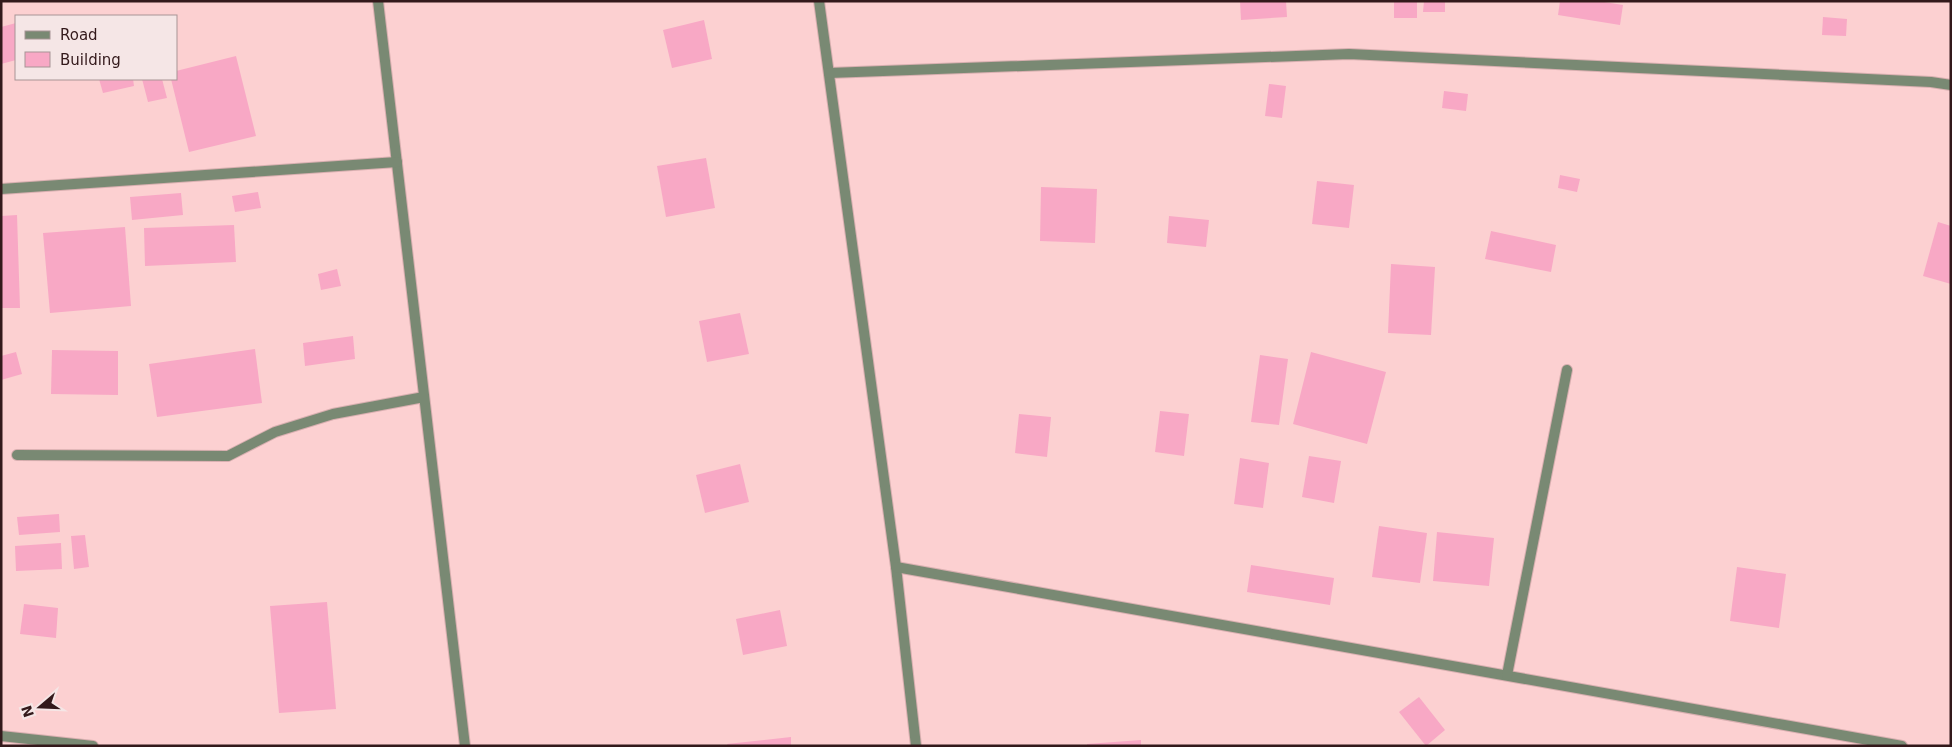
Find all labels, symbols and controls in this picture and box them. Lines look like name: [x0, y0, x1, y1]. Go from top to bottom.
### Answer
legend: [15, 15, 178, 80]
text: Road: [60, 26, 98, 44]
text: Building: [60, 51, 121, 69]
north arrow: [15, 682, 65, 732]
text: N: [18, 703, 37, 719]

